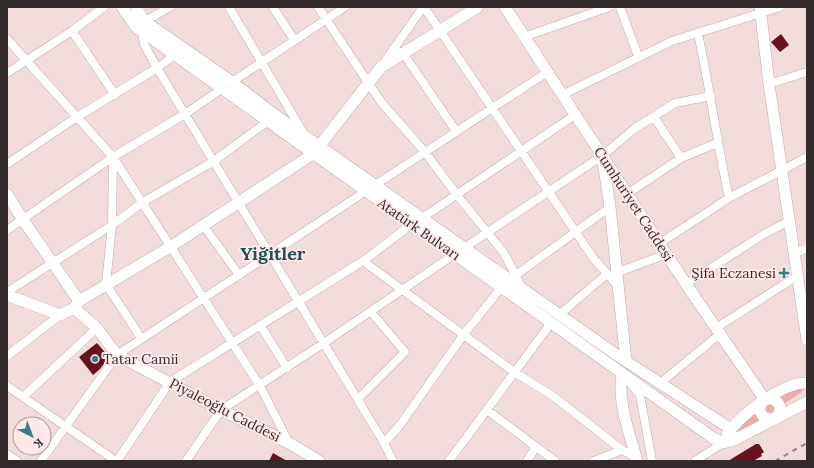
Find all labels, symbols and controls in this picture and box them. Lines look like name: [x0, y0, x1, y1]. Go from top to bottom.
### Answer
street label: Cumhuriyet Caddesi: [590, 143, 678, 265]
street label: Atatürk Bulvarı: [373, 193, 464, 264]
district label: Yiğitler: [241, 242, 306, 265]
place label: Şifa Eczanesi: [692, 264, 776, 282]
marker: Şifa Eczanesi: [779, 268, 789, 278]
place label: Tatar Camii: [103, 350, 179, 368]
marker: Tatar Camii: [90, 354, 100, 364]
street label: Piyaleoğlu Caddesi: [166, 374, 284, 446]
north arrow: [12, 416, 52, 456]
text: K: [31, 436, 46, 451]

